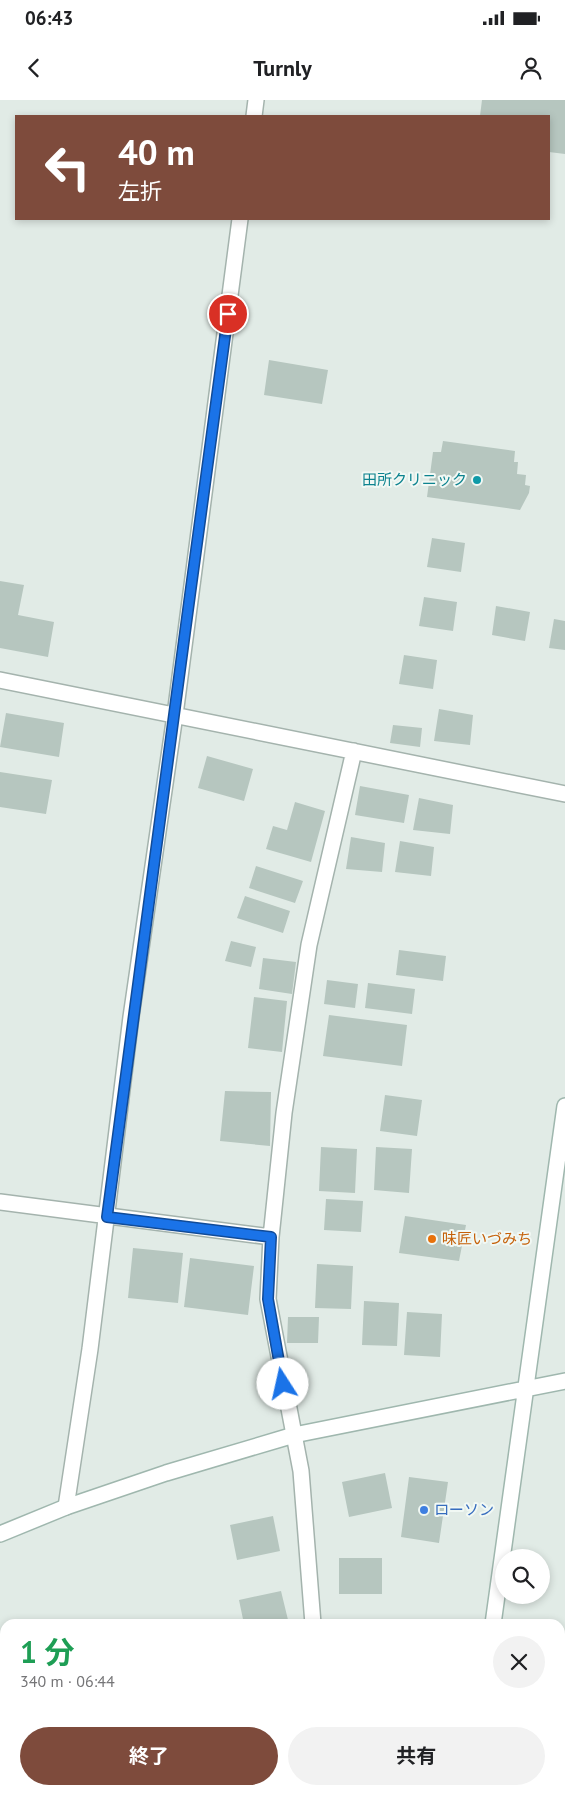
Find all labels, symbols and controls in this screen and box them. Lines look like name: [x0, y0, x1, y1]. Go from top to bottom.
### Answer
text: 06:43: [25, 6, 73, 30]
icon: back: [20, 54, 48, 82]
text: Turnly: [253, 54, 312, 82]
icon: person: [517, 54, 545, 82]
text: 40 m: [118, 129, 195, 175]
icon: left: [35, 135, 100, 200]
text: 左折: [118, 177, 162, 205]
pin: [207, 293, 249, 335]
icon: arrive: [214, 300, 242, 328]
place label: 田所クリニック: [362, 470, 467, 489]
marker: 田所クリニック: [471, 474, 483, 486]
place label: 味匠いづみち: [442, 1229, 532, 1248]
marker: 味匠いづみち: [426, 1233, 438, 1245]
position arrow: [256, 1357, 308, 1409]
place label: ローソン: [434, 1500, 494, 1519]
marker: ローソン: [418, 1504, 430, 1516]
map controls: [495, 1549, 550, 1604]
button: search: [495, 1549, 550, 1604]
text: 1 分: [20, 1632, 75, 1671]
button: close: [493, 1636, 545, 1688]
text: 340 m · 06:44: [20, 1671, 115, 1691]
button: 終了: [20, 1727, 278, 1785]
button: 共有: [288, 1727, 545, 1785]

